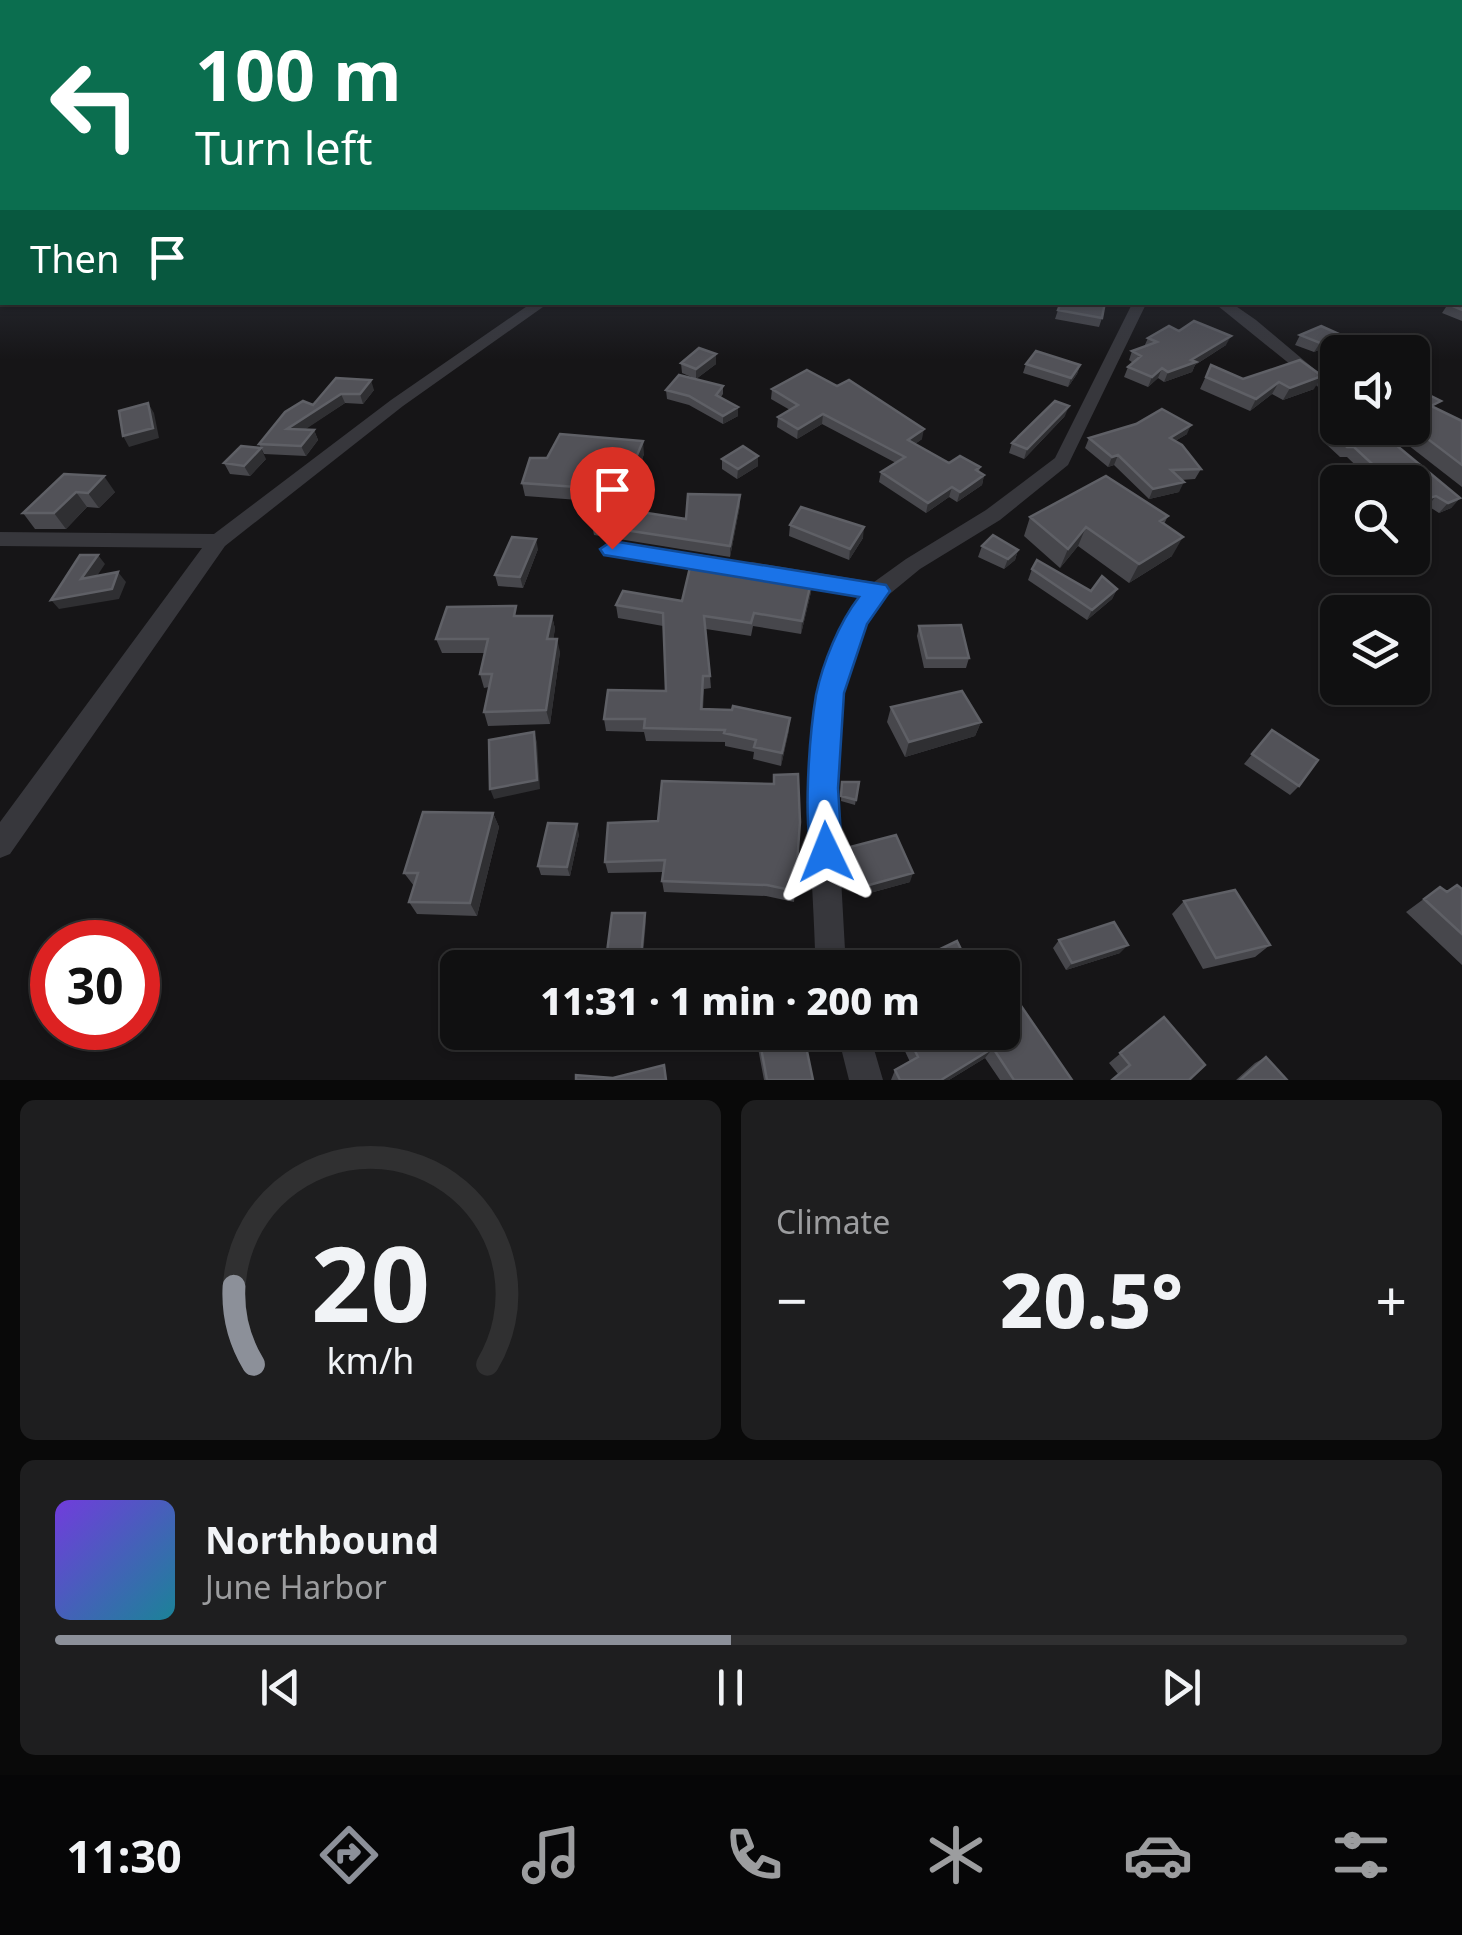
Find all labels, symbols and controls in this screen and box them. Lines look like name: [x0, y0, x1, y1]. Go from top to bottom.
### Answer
text: 100 m: [195, 26, 402, 122]
icon: left: [30, 40, 160, 170]
text: Turn left: [195, 117, 372, 178]
icon: arrive: [140, 230, 195, 285]
text: Then: [30, 232, 120, 284]
map controls: [1320, 335, 1430, 705]
button: sound: [1320, 335, 1430, 445]
pin: [570, 447, 655, 550]
icon: arrive: [585, 462, 640, 517]
button: search: [1320, 465, 1430, 575]
button: layers: [1320, 595, 1430, 705]
position arrow: [774, 800, 878, 904]
speed limit sign: 30: [30, 920, 160, 1050]
text: 11:31 · 1 min · 200 m: [540, 974, 920, 1026]
text: Climate: [776, 1200, 890, 1243]
text: 20: [311, 1211, 430, 1352]
text: 20.5°: [1000, 1248, 1183, 1350]
text: −: [776, 1262, 807, 1337]
text: +: [1376, 1262, 1407, 1337]
text: km/h: [327, 1336, 414, 1384]
text: Northbound: [205, 1513, 439, 1565]
text: June Harbor: [205, 1565, 387, 1608]
icon: previous: [253, 1660, 308, 1715]
icon: pause: [703, 1660, 758, 1715]
icon: next: [1154, 1660, 1209, 1715]
icon: directions: [314, 1820, 384, 1890]
icon: music: [516, 1820, 586, 1890]
icon: phone: [719, 1820, 789, 1890]
icon: climate: [921, 1820, 991, 1890]
icon: car: [1123, 1820, 1193, 1890]
icon: filters: [1326, 1820, 1396, 1890]
text: 11:30: [66, 1825, 182, 1886]

